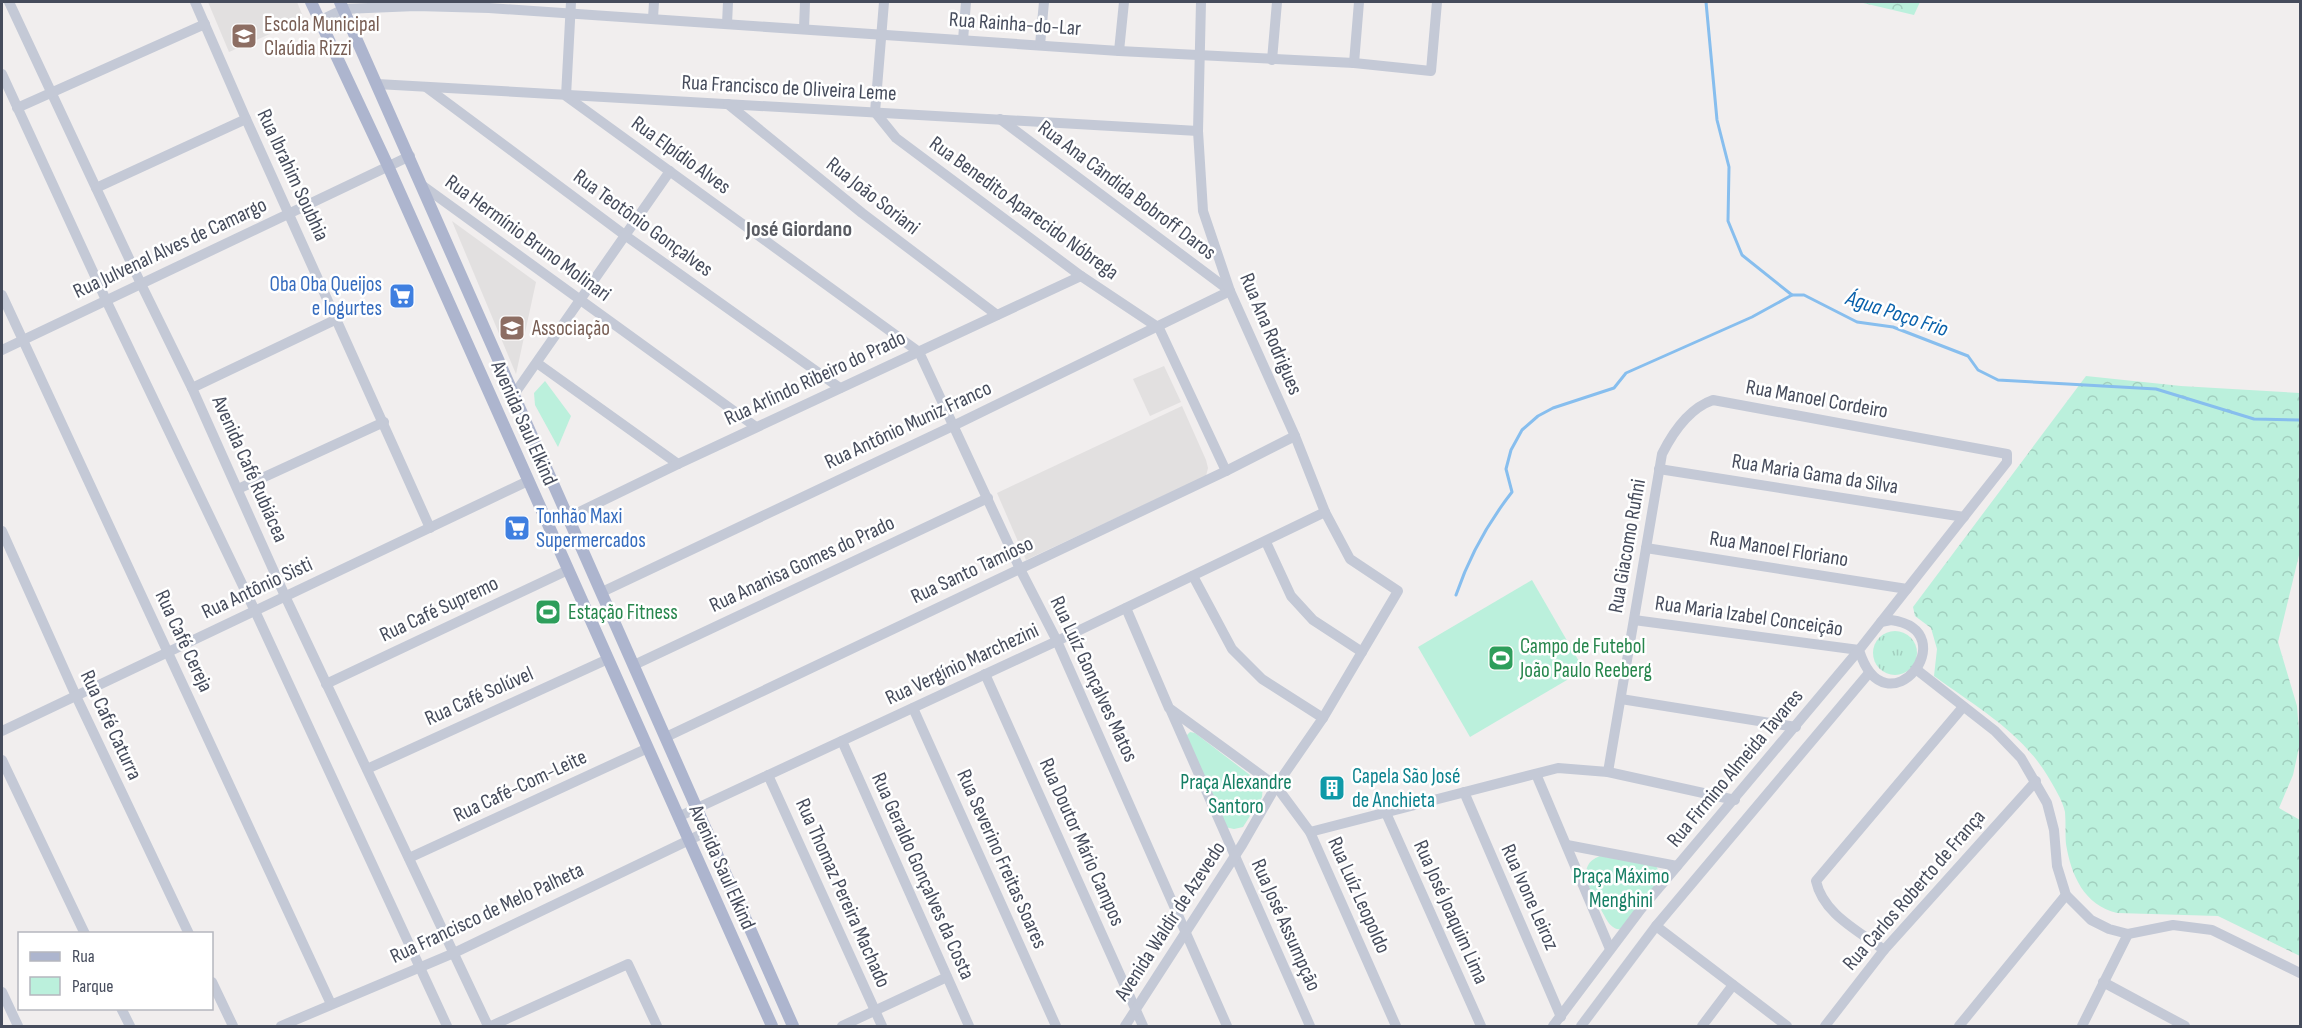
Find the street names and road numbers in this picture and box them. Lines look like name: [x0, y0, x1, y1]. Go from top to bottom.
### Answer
street label: Rua Rainha-do-Lar: [948, 7, 1082, 41]
street label: Rua Francisco de Oliveira Leme: [681, 70, 897, 106]
street label: Rua Ibrahim Soubhia: [252, 105, 334, 245]
street label: Rua Elpídio Alves: [626, 111, 736, 199]
street label: Rua Ana Cândida Bobroff Daros: [1033, 115, 1221, 265]
street label: Rua Benedito Aparecido Nóbrega: [924, 131, 1124, 285]
street label: Rua João Soriani: [821, 152, 925, 240]
street label: Rua Teotônio Gonçalves: [568, 164, 718, 282]
street label: Rua Hermínio Bruno Molinari: [440, 169, 616, 307]
street label: Rua Julvenal Alves de Camargo: [69, 192, 271, 304]
street label: Rua Ana Rodrigues: [1234, 269, 1308, 399]
street label: Rua Arlindo Ribeiro do Prado: [721, 325, 909, 431]
street label: Avenida Saul Elkind: [485, 356, 563, 489]
street label: Rua Manoel Cordeiro: [1744, 374, 1890, 424]
street label: Rua Antônio Muniz Franco: [821, 375, 995, 475]
street label: Avenida Café Rubiácea: [206, 391, 293, 546]
street label: Rua Maria Gama da Silva: [1730, 449, 1900, 499]
street label: Rua Giacomo Rufini: [1603, 477, 1651, 615]
street label: Rua Ananisa Gomes do Prado: [706, 510, 898, 618]
street label: Rua Manoel Floriano: [1708, 526, 1850, 572]
street label: Rua Santo Tamioso: [907, 531, 1037, 609]
street label: Rua Antônio Sisti: [198, 552, 316, 624]
street label: Rua Café Supremo: [376, 571, 502, 647]
street label: Rua Café Cereja: [150, 586, 218, 696]
street label: Rua Maria Izabel Conceição: [1653, 590, 1845, 642]
street label: Rua Luíz Gonçalves Matos: [1045, 592, 1143, 766]
street label: Rua Vergínio Marchezini: [881, 618, 1043, 710]
street label: Rua Café Solúvel: [421, 661, 537, 731]
street label: Rua Café Caturra: [75, 666, 147, 784]
street label: Rua Firmino Almeida Tavares: [1662, 684, 1808, 852]
street label: Rua Café-Com-Leite: [449, 744, 591, 828]
street label: Rua Doutor Mário Campos: [1034, 754, 1130, 930]
street label: Rua Severino Freitas Soares: [951, 766, 1053, 952]
street label: Rua Geraldo Gonçalves da Costa: [866, 769, 980, 983]
street label: Rua Thomaz Pereira Machado: [790, 795, 896, 991]
street label: Avenida Saul Elkind: [683, 800, 761, 933]
street label: Rua Carlos Roberto de França: [1837, 805, 1991, 975]
street label: Rua Luíz Leopoldo: [1322, 833, 1396, 957]
street label: Rua José Joaquim Lima: [1408, 836, 1494, 988]
street label: Avenida Waldir de Azevedo: [1109, 837, 1231, 1006]
street label: Rua Ivone Leiroz: [1496, 840, 1565, 954]
street label: Rua José Assumpção: [1246, 855, 1326, 995]
street label: Rua Francisco de Melo Palheta: [386, 857, 588, 969]

